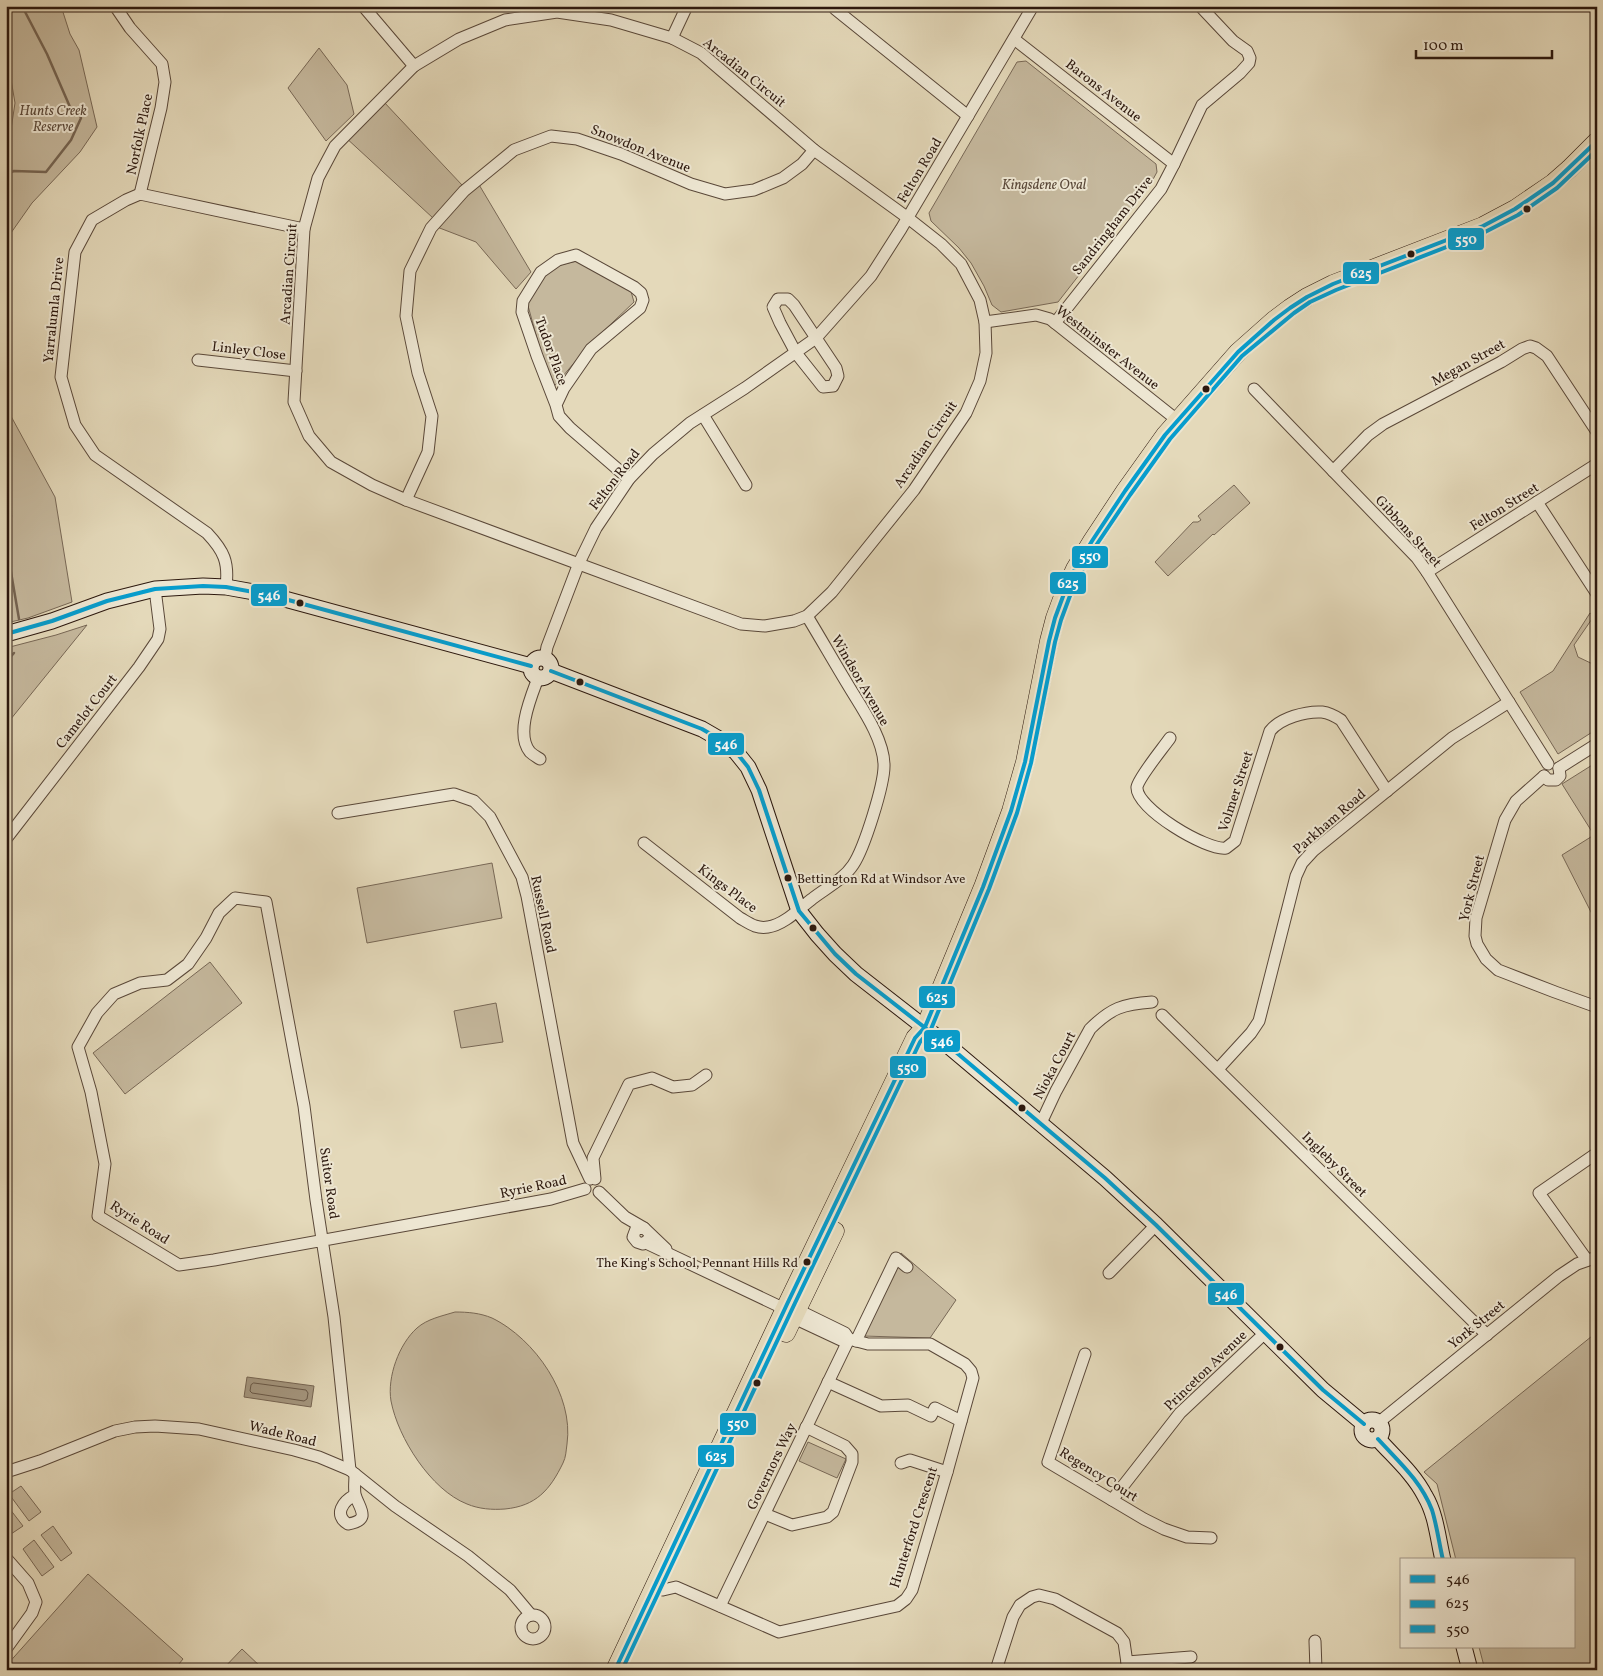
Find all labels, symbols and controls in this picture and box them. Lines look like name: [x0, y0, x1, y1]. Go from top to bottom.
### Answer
scale bar: [1416, 28, 1552, 60]
street label: Arcadian Circuit: [699, 34, 790, 113]
text: 100 m: [1423, 36, 1463, 57]
street label: Barons Avenue: [1061, 55, 1145, 127]
street label: Norfolk Place: [123, 92, 158, 177]
park label: Hunts Creek Reserve: [19, 102, 87, 137]
street label: Snowdon Avenue: [588, 121, 694, 178]
street label: Felton Road: [893, 135, 947, 207]
street label: Sandringham Drive: [1068, 172, 1158, 280]
park label: Kingsdene Oval: [1002, 176, 1087, 195]
unlabelled marker: [1522, 204, 1532, 214]
street label: Arcadian Circuit: [276, 223, 303, 325]
line badge: 550: [1447, 227, 1485, 251]
text: 550: [1455, 231, 1477, 250]
unlabelled marker: [1406, 249, 1416, 259]
street label: Yarralumla Drive: [39, 256, 70, 364]
line badge: 625: [1342, 261, 1380, 285]
text: 625: [1350, 265, 1372, 284]
street label: Westminster Avenue: [1051, 302, 1163, 395]
street label: Tudor Place: [529, 315, 572, 389]
street label: Megan Street: [1429, 335, 1509, 391]
street label: Linley Close: [211, 338, 287, 365]
unlabelled marker: [1201, 384, 1211, 394]
street label: Arcadian Circuit: [890, 397, 963, 492]
street label: Felton Road: [585, 445, 645, 515]
street label: Felton Street: [1467, 478, 1543, 536]
street label: Gibbons Street: [1370, 492, 1445, 572]
line badge: 550: [1071, 545, 1109, 569]
text: 550: [1079, 548, 1101, 567]
line badge: 625: [1049, 571, 1087, 595]
text: 625: [1057, 575, 1079, 594]
line badge: 546: [250, 583, 288, 607]
text: 546: [258, 587, 281, 606]
unlabelled marker: [295, 598, 305, 608]
street label: Windsor Avenue: [826, 632, 894, 730]
street label: Camelot Court: [52, 671, 122, 753]
unlabelled marker: [575, 677, 585, 687]
line badge: 546: [707, 732, 745, 756]
text: 546: [715, 736, 738, 755]
street label: Volmer Street: [1214, 748, 1258, 834]
street label: Parkham Road: [1290, 785, 1371, 859]
street label: York Street: [1455, 853, 1490, 924]
street label: Kings Place: [693, 860, 761, 918]
place label: Bettington Rd at Windsor Ave: [797, 871, 965, 889]
marker: Bettington Rd at Windsor Ave: [783, 873, 793, 883]
street label: Russell Road: [525, 874, 560, 955]
unlabelled marker: [808, 923, 818, 933]
line badge: 625: [918, 985, 956, 1009]
text: 625: [926, 989, 948, 1008]
street label: Nioka Court: [1029, 1028, 1081, 1103]
line badge: 546: [923, 1029, 961, 1053]
text: 546: [931, 1033, 954, 1052]
line badge: 550: [889, 1055, 927, 1079]
text: 550: [897, 1059, 919, 1078]
unlabelled marker: [1017, 1103, 1027, 1113]
street label: Ingleby Street: [1297, 1128, 1371, 1202]
street label: Suitor Road: [314, 1146, 343, 1220]
street label: Ryrie Road: [498, 1171, 569, 1204]
street label: Ryrie Road: [106, 1197, 173, 1250]
place label: The King's School, Pennant Hills Rd: [596, 1255, 798, 1273]
marker: The King's School, Pennant Hills Rd: [802, 1257, 812, 1267]
line badge: 546: [1207, 1282, 1245, 1306]
text: 546: [1215, 1286, 1238, 1305]
street label: York Street: [1445, 1296, 1509, 1354]
street label: Princeton Avenue: [1160, 1326, 1252, 1416]
unlabelled marker: [1275, 1342, 1285, 1352]
unlabelled marker: [752, 1378, 762, 1388]
line badge: 550: [719, 1412, 757, 1436]
text: 550: [727, 1415, 749, 1434]
street label: Wade Road: [247, 1417, 318, 1452]
street label: Governors Way: [743, 1420, 802, 1513]
street label: Regency Court: [1055, 1443, 1141, 1507]
line badge: 625: [697, 1444, 735, 1468]
text: 625: [705, 1448, 727, 1467]
street label: Hunterford Crescent: [886, 1464, 943, 1591]
legend: [1400, 1558, 1576, 1648]
text: 546: [1446, 1570, 1470, 1591]
text: 625: [1446, 1594, 1469, 1615]
text: 550: [1446, 1620, 1469, 1641]

